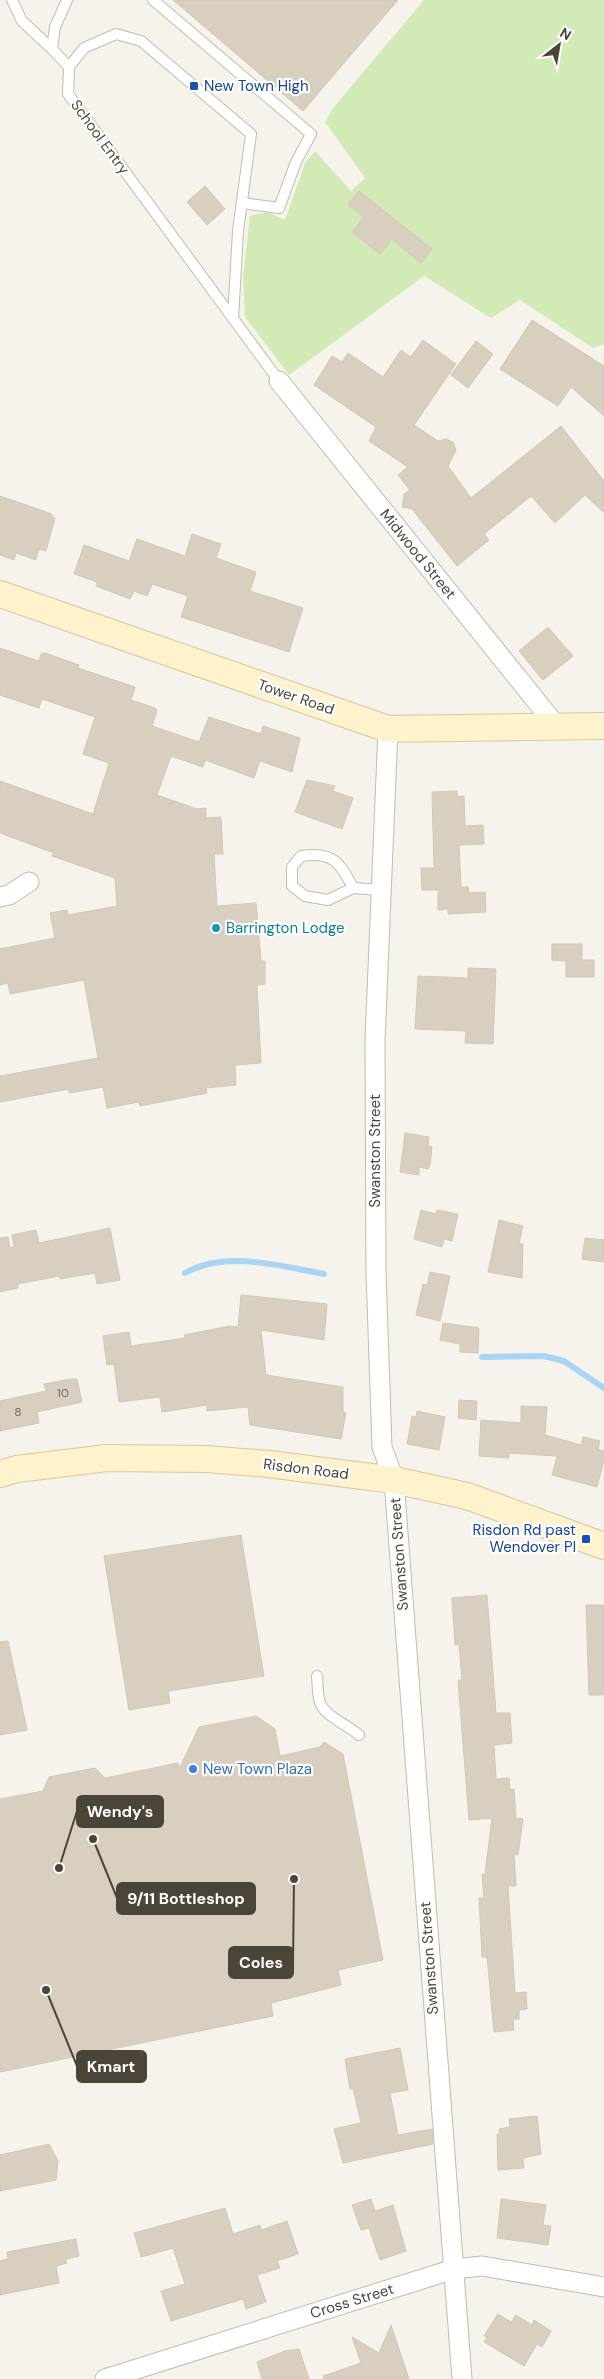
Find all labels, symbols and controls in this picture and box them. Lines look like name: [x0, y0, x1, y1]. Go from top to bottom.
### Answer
north arrow: [534, 20, 584, 70]
text: N: [557, 24, 575, 44]
place label: New Town High: [204, 76, 309, 96]
marker: New Town High: [188, 80, 200, 92]
street label: School Entry: [66, 96, 134, 179]
street label: Midwood Street: [375, 505, 461, 603]
street label: Tower Road: [255, 675, 337, 719]
place label: Barrington Lodge: [226, 918, 345, 938]
marker: Barrington Lodge: [210, 922, 222, 934]
street label: Swanston Street: [365, 1094, 385, 1208]
house number: 10: [57, 1385, 69, 1401]
house number: 8: [14, 1404, 22, 1420]
street label: Risdon Road: [262, 1454, 350, 1484]
street label: Swanston Street: [385, 1497, 413, 1611]
place label: Risdon Rd past Wendover Pl: [473, 1520, 576, 1557]
marker: Risdon Rd past Wendover Pl: [580, 1533, 592, 1545]
place label: New Town Plaza: [203, 1759, 312, 1779]
marker: New Town Plaza: [187, 1763, 199, 1775]
callout: Wendy's: [77, 1796, 163, 1827]
text: Wendy's: [87, 1801, 153, 1822]
callout: 9/11 Bottleshop: [117, 1883, 255, 1914]
text: 9/11 Bottleshop: [127, 1888, 245, 1909]
street label: Swanston Street: [415, 1901, 443, 2015]
callout: Coles: [229, 1947, 293, 1978]
text: Coles: [239, 1952, 283, 1973]
callout: Kmart: [77, 2051, 146, 2082]
text: Kmart: [87, 2056, 135, 2077]
street label: Cross Street: [308, 2279, 396, 2323]

